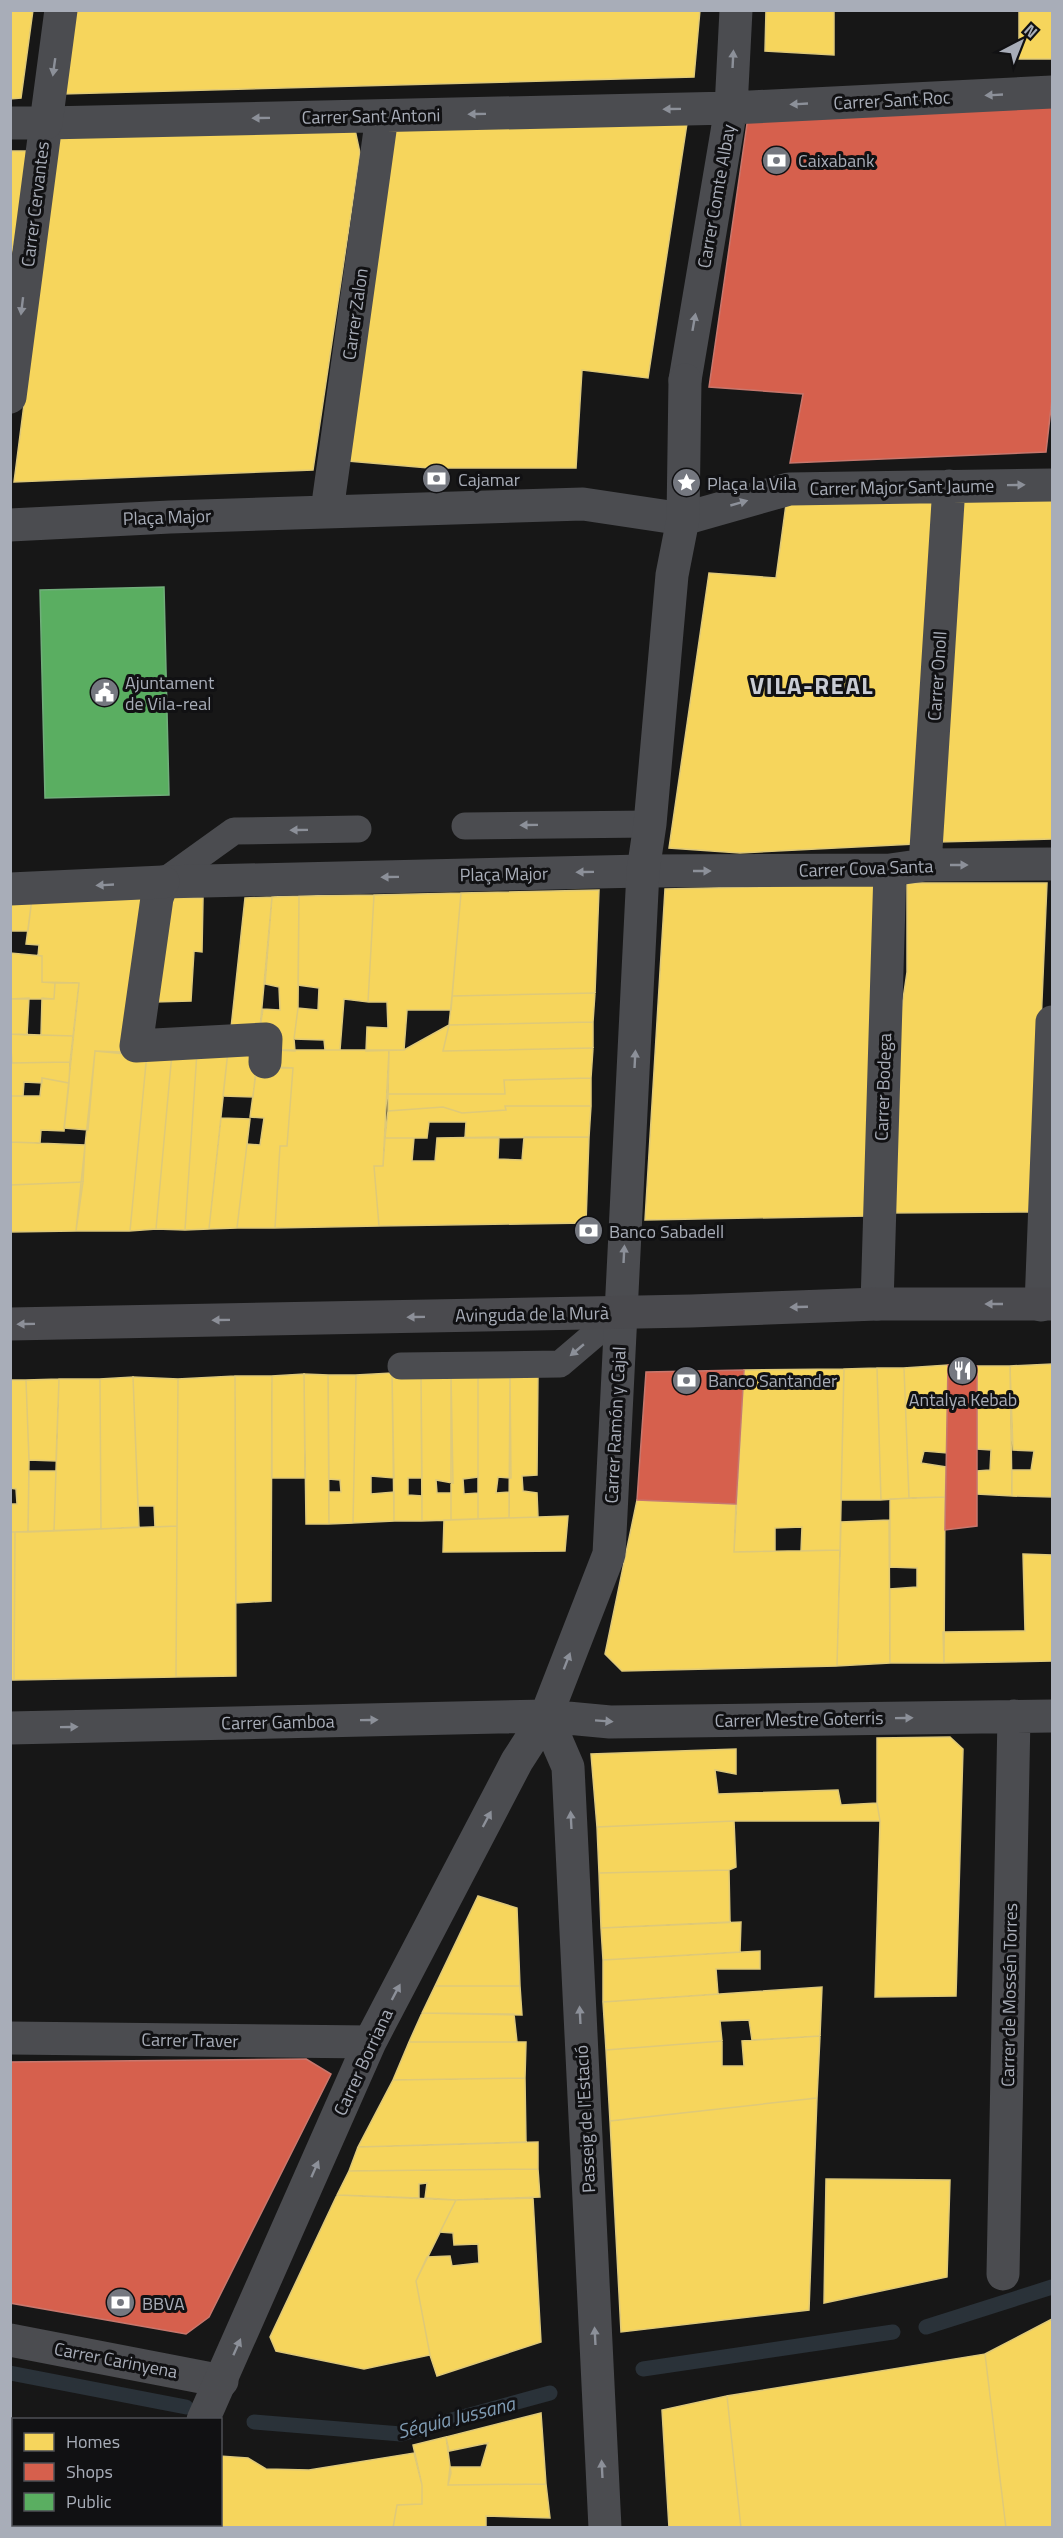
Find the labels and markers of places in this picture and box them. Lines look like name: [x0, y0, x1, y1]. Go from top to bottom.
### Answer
bank icon: Caixabank: [761, 144, 793, 176]
place label: Caixabank: [798, 147, 875, 174]
bank icon: Cajamar: [421, 463, 453, 495]
place label: Cajamar: [458, 466, 520, 493]
place icon: Plaça la Vila: [670, 467, 702, 499]
place label: Plaça la Vila: [707, 470, 796, 497]
place label: Ajuntament de Vila-real: [125, 669, 215, 717]
public building icon: Ajuntament de Vila-real: [88, 676, 120, 708]
bank icon: Banco Sabadell: [572, 1215, 604, 1247]
place label: Banco Sabadell: [609, 1218, 724, 1245]
restaurant icon: Antalya Kebab: [947, 1354, 979, 1386]
bank icon: Banco Santander: [671, 1364, 703, 1396]
place label: Banco Santander: [708, 1367, 837, 1394]
place label: Antalya Kebab: [909, 1386, 1017, 1413]
bank icon: BBVA: [105, 2287, 137, 2319]
place label: BBVA: [142, 2290, 185, 2317]

